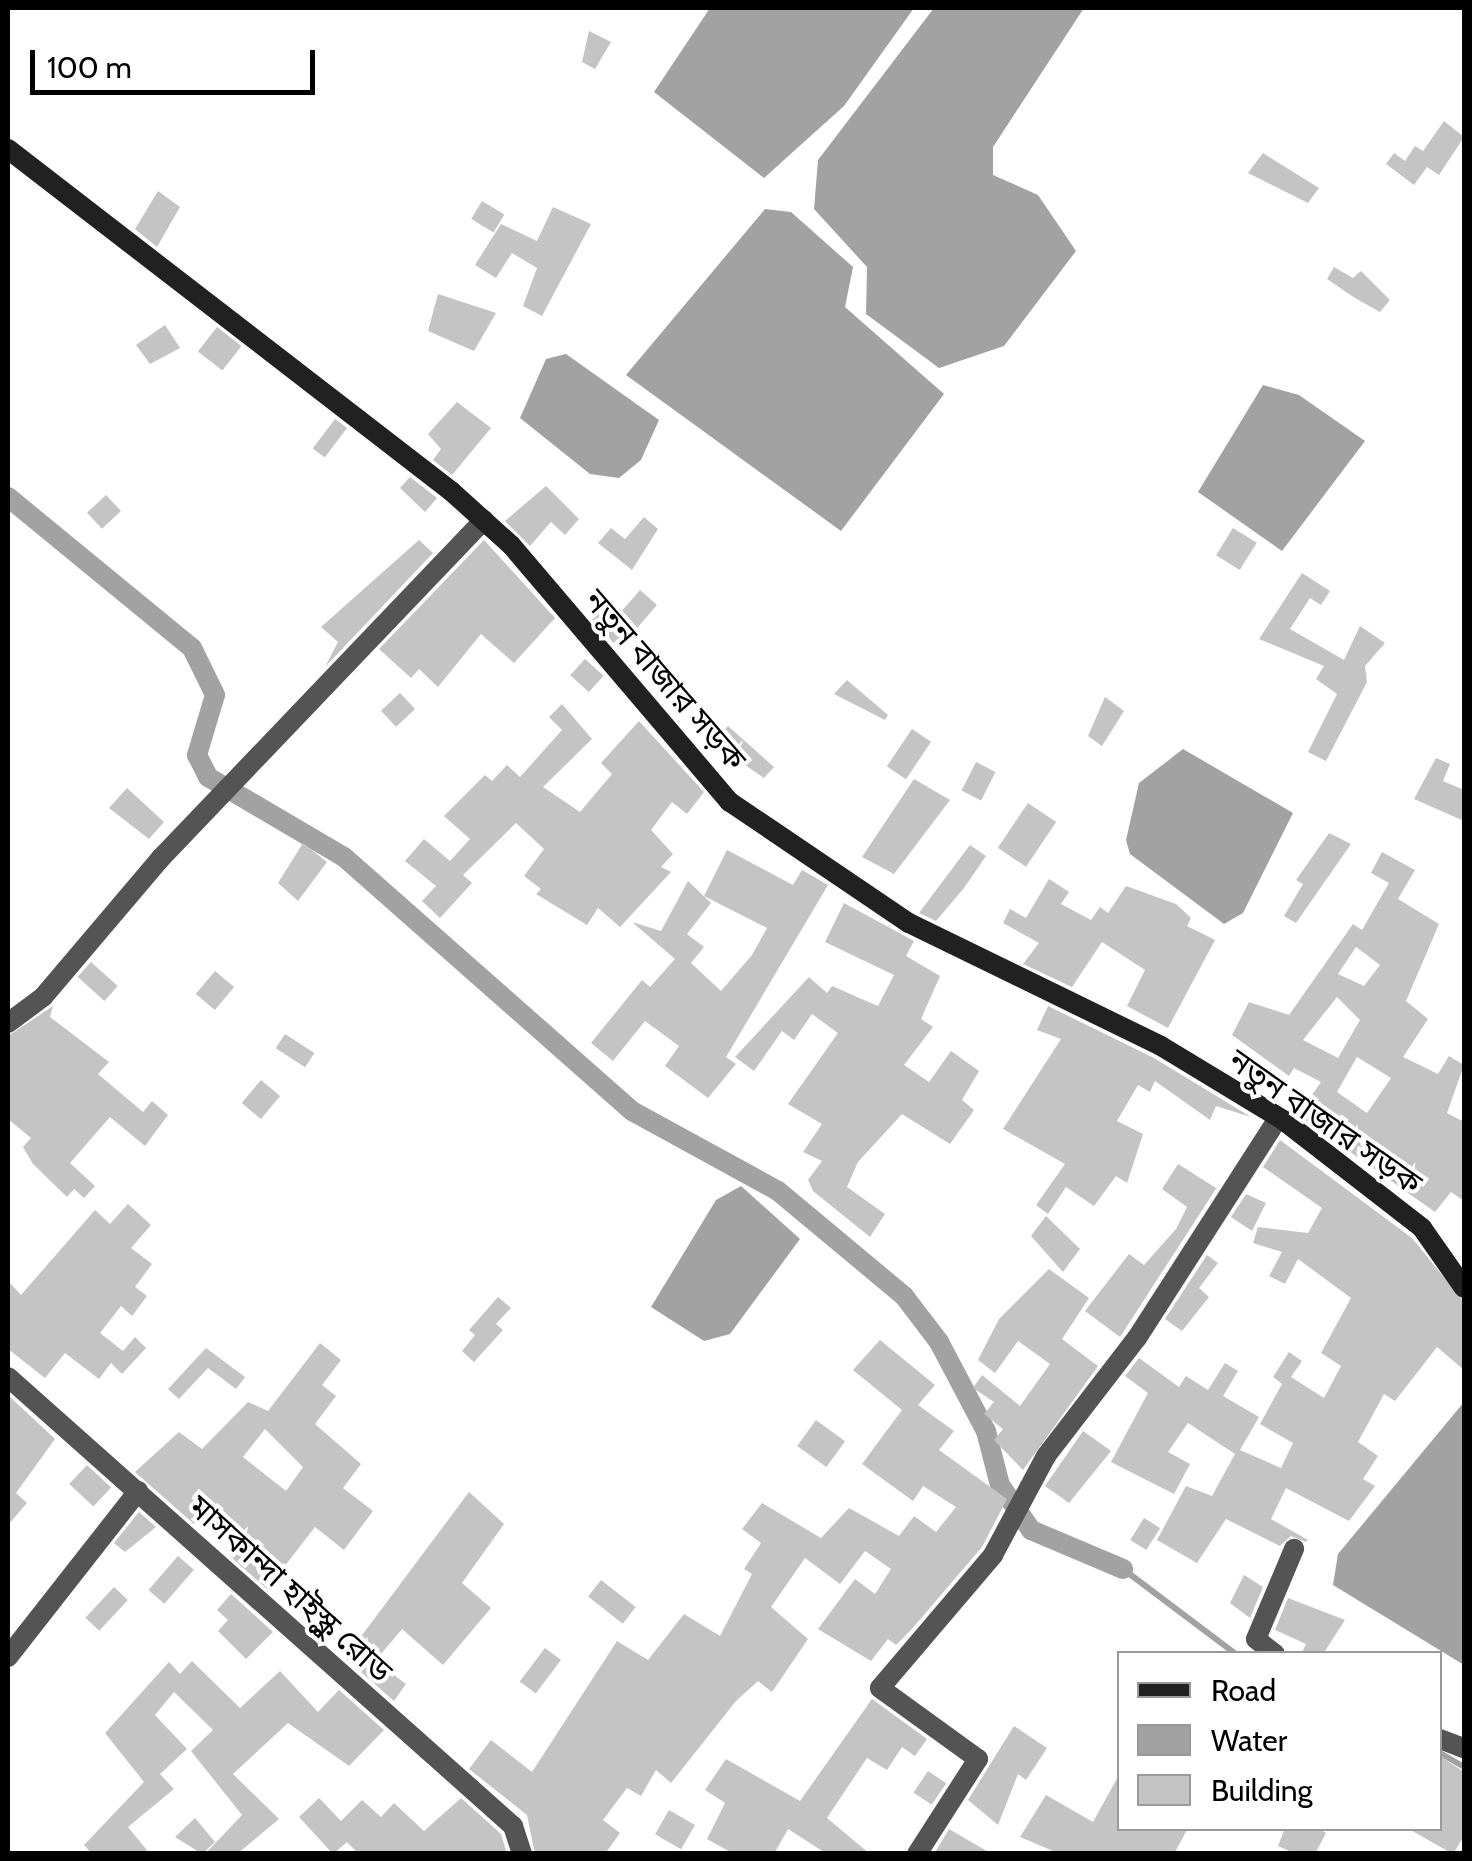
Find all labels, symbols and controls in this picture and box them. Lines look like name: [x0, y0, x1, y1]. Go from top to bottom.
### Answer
scale bar: [35, 30, 320, 92]
text: 100 m: [47, 49, 132, 86]
street label: নতুন বাজার সড়ক: [576, 582, 754, 778]
street label: নতুন বাজার সড়ক: [1221, 1041, 1429, 1203]
street label: মাসকান্দা হাইস্কুল রোড: [180, 1487, 400, 1691]
legend: [1117, 1651, 1442, 1831]
text: Road: [1211, 1672, 1276, 1709]
text: Water: [1211, 1722, 1287, 1759]
text: Building: [1211, 1772, 1313, 1809]

